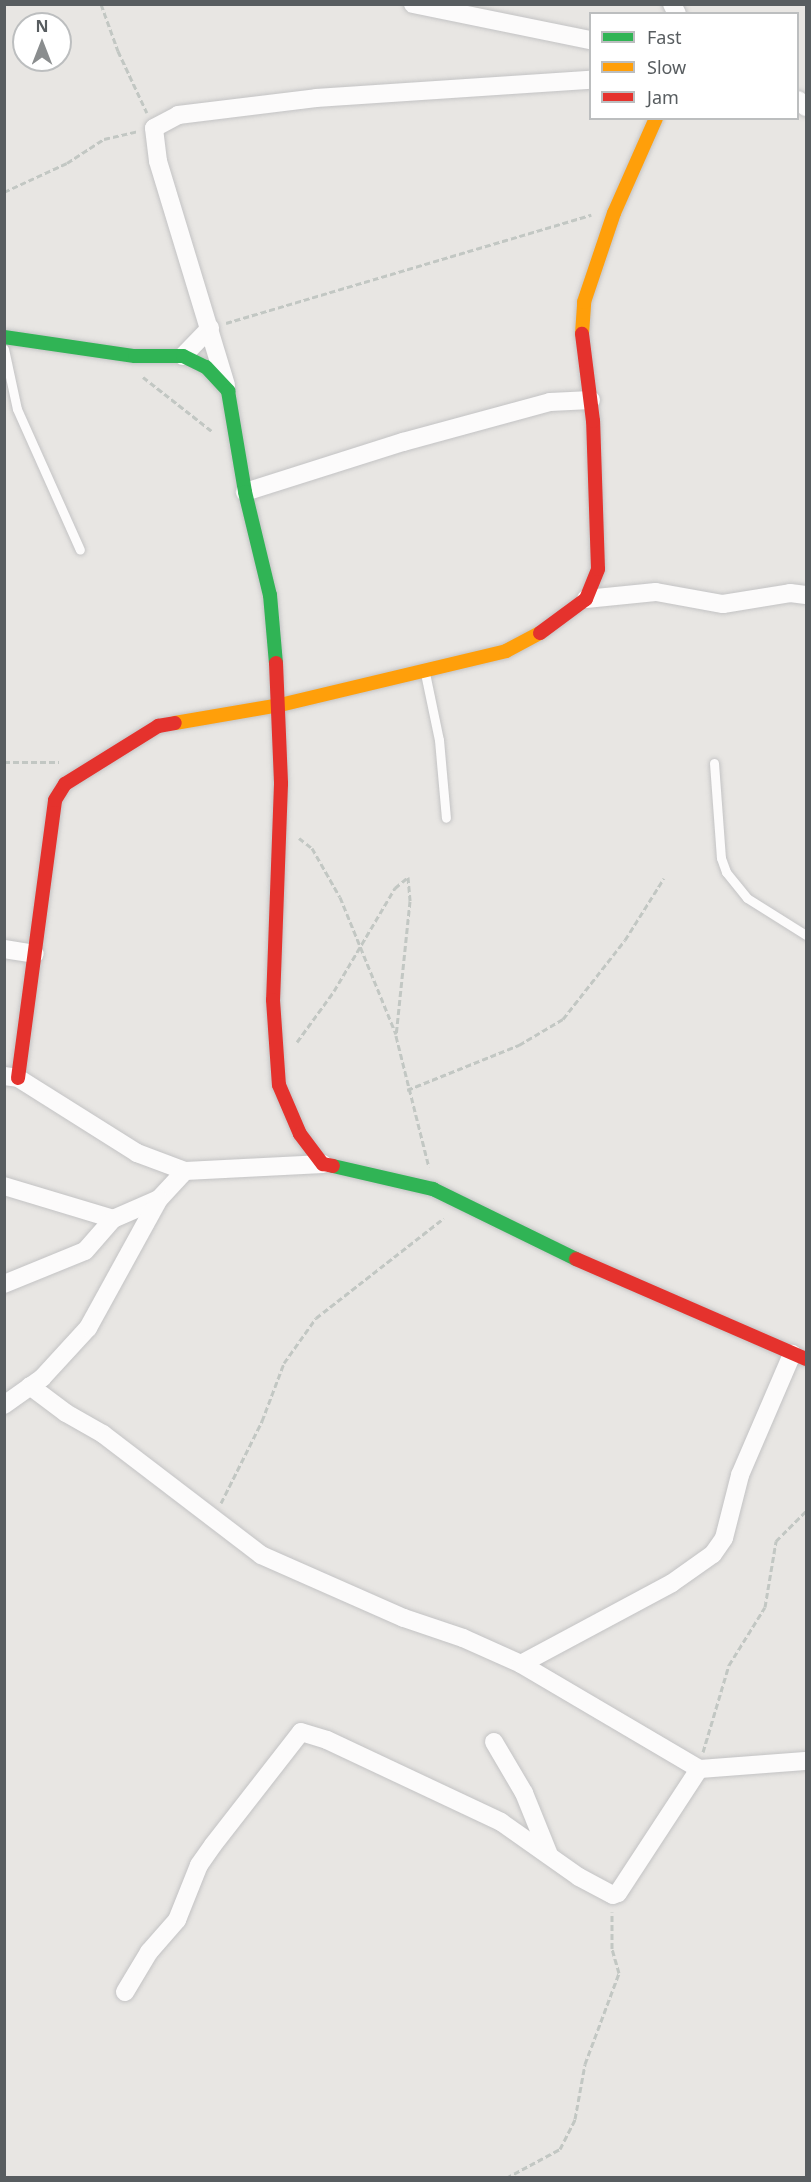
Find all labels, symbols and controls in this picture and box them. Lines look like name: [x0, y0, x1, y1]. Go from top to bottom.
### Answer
north arrow: [12, 12, 72, 72]
legend: [589, 12, 799, 120]
text: N: [35, 15, 49, 37]
text: Fast: [647, 25, 682, 49]
text: Slow: [647, 55, 686, 79]
text: Jam: [647, 85, 679, 109]

